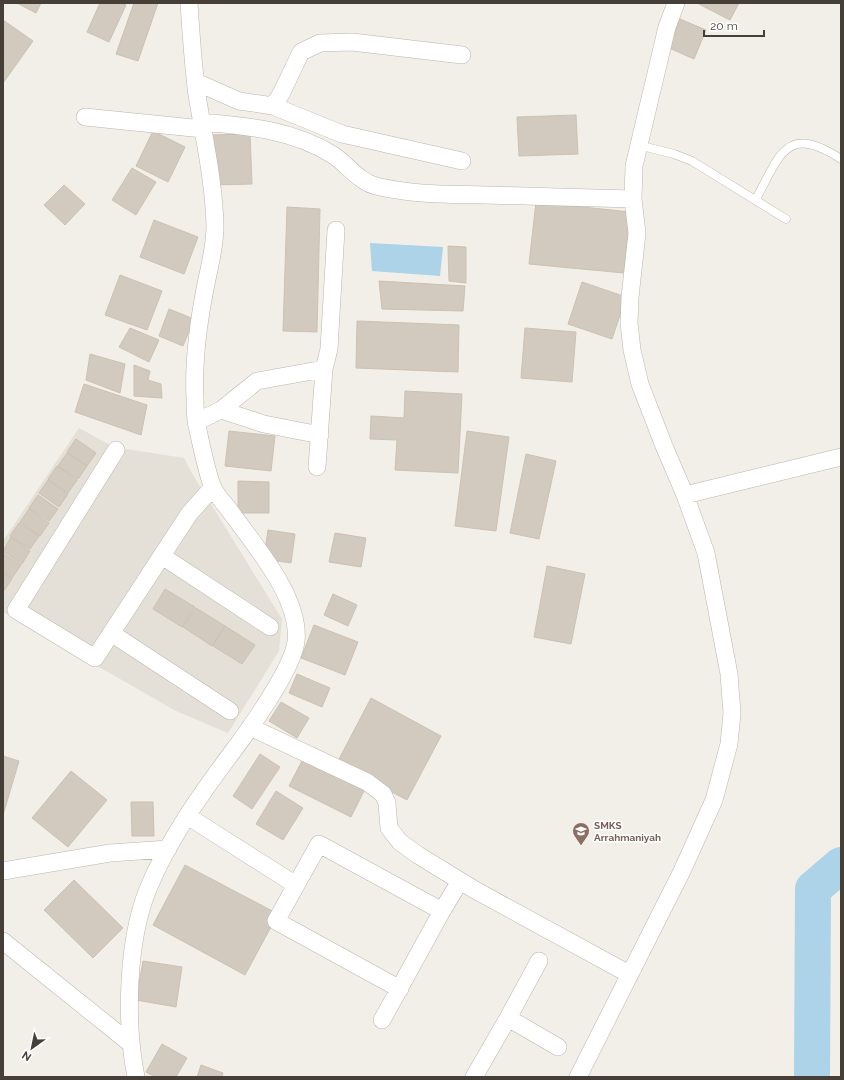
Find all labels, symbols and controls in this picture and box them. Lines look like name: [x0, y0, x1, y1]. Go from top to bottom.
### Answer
scale bar: [704, 12, 764, 38]
text: 20 m: [710, 19, 738, 33]
place label: SMKS Arrahmaniyah: [594, 820, 661, 843]
school or university icon: SMKS Arrahmaniyah: [571, 821, 591, 846]
north arrow: [12, 1028, 52, 1068]
text: N: [20, 1048, 34, 1064]

